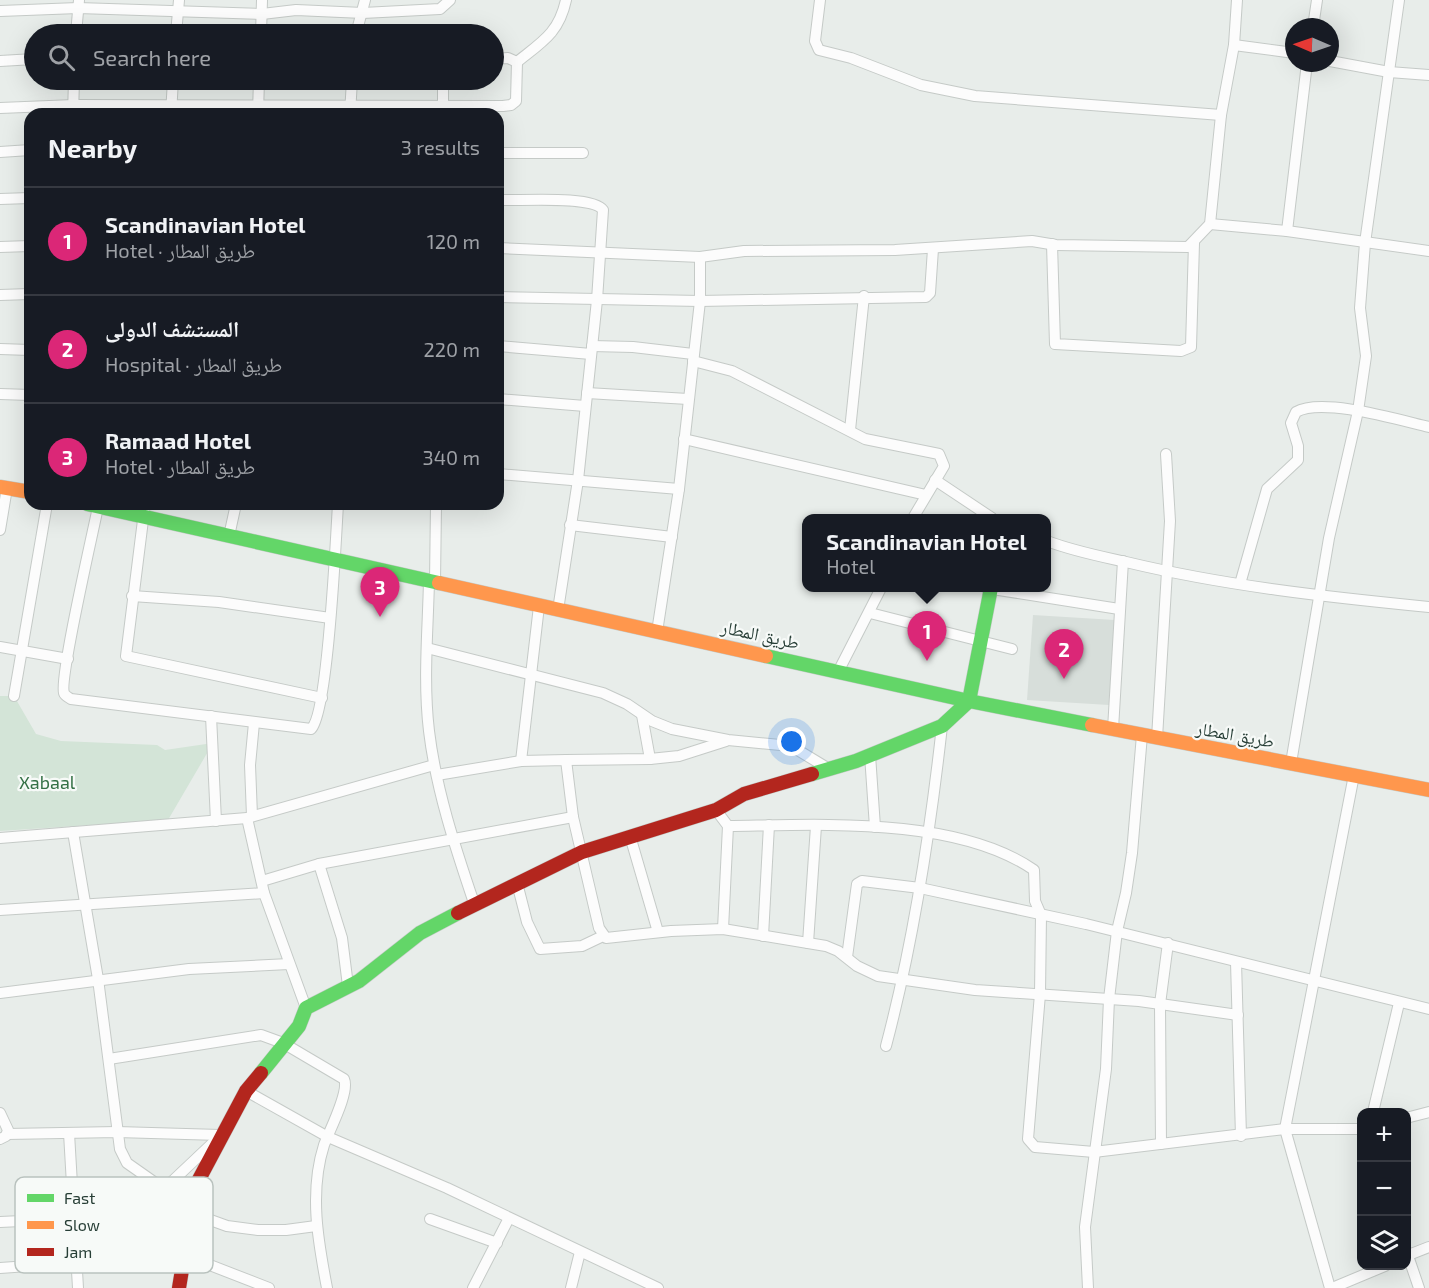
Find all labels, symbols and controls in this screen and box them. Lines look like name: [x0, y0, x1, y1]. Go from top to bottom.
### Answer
north arrow: [1285, 18, 1339, 72]
search box: [24, 24, 504, 90]
icon: search: [45, 41, 78, 74]
text: Search here: [93, 44, 211, 70]
text: Nearby: [48, 132, 137, 163]
text: 3 results: [401, 135, 480, 159]
text: Scandinavian Hotel: [105, 211, 306, 237]
text: 1: [63, 229, 72, 253]
text: 120 m: [427, 229, 480, 253]
text: Hotel · طريق المطار: [105, 238, 255, 262]
text: المستشف الدولى: [105, 315, 239, 341]
text: 2: [62, 337, 73, 361]
text: 220 m: [423, 337, 480, 361]
text: Hospital · طريق المطار: [105, 352, 282, 376]
text: Ramaad Hotel: [105, 427, 251, 453]
text: 3: [62, 445, 73, 469]
text: 340 m: [423, 445, 480, 469]
text: Hotel · طريق المطار: [105, 454, 255, 478]
popup: [802, 514, 1051, 592]
text: Scandinavian Hotel: [826, 528, 1027, 554]
text: Hotel: [826, 554, 875, 578]
pin: 3: [360, 568, 400, 617]
pin: 1: [908, 612, 946, 661]
street label: طريق المطار: [718, 615, 801, 654]
pin: 2: [1044, 630, 1084, 679]
street label: طريق المطار: [1193, 716, 1276, 753]
your location: [777, 727, 806, 756]
park label: Xabaal: [19, 771, 76, 793]
map controls: [1357, 1108, 1411, 1270]
button: +: [1357, 1108, 1411, 1162]
button: −: [1357, 1162, 1411, 1216]
legend: [15, 1177, 213, 1273]
text: Fast: [64, 1188, 95, 1207]
text: Slow: [64, 1215, 100, 1234]
button: layers: [1357, 1216, 1411, 1270]
text: Jam: [64, 1242, 92, 1261]

